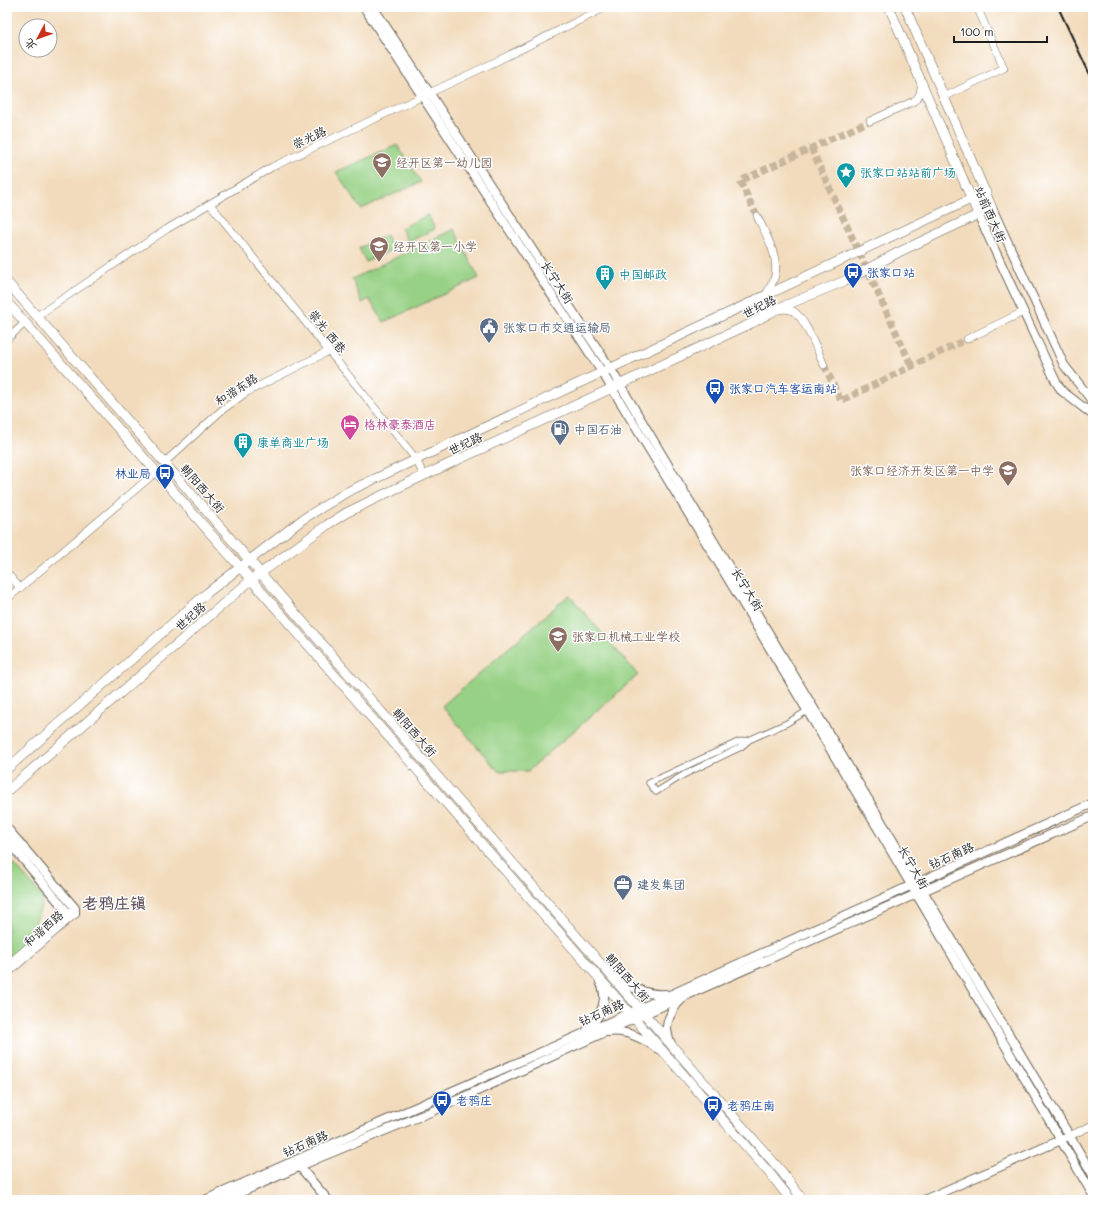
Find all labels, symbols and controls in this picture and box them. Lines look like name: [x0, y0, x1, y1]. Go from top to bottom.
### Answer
north arrow: [18, 18, 58, 58]
scale bar: [954, 18, 1047, 44]
text: 100 m: [960, 23, 994, 39]
text: 北: [21, 36, 39, 54]
street label: 崇光路: [289, 122, 329, 152]
school or university icon: 经开区第一幼儿园: [371, 151, 393, 179]
place label: 经开区第一幼儿园: [396, 154, 492, 170]
place icon: 张家口站站前广场: [835, 161, 857, 189]
place label: 张家口站站前广场: [860, 164, 956, 180]
street label: 站前西大街: [971, 183, 1011, 245]
school or university icon: 经开区第一小学: [368, 235, 390, 263]
place label: 经开区第一小学: [393, 238, 477, 254]
street label: 长宁大街: [538, 258, 578, 306]
bus stop icon: 张家口站: [842, 261, 864, 289]
building icon: 中国邮政: [594, 263, 616, 291]
place label: 张家口站: [867, 264, 915, 280]
place label: 中国邮政: [619, 266, 667, 282]
street label: 世纪路: [739, 291, 779, 321]
street label: 崇光 西巷: [305, 306, 351, 356]
public building icon: 张家口市交通运输局: [478, 316, 500, 344]
place label: 张家口市交通运输局: [503, 319, 611, 335]
street label: 和谐东路: [212, 369, 260, 409]
bus stop icon: 张家口汽车客运南站: [704, 377, 726, 405]
place label: 张家口汽车客运南站: [729, 380, 837, 396]
hotel icon: 格林豪泰酒店: [339, 413, 361, 441]
place label: 格林豪泰酒店: [364, 416, 436, 432]
fuel station icon: 中国石油: [549, 418, 571, 446]
place label: 中国石油: [574, 421, 622, 437]
street label: 世纪路: [445, 428, 485, 458]
building icon: 康单商业广场: [232, 431, 254, 459]
place label: 康单商业广场: [257, 434, 329, 450]
school or university icon: 张家口经济开发区第一中学: [997, 459, 1019, 487]
street label: 朝阳西大街: [177, 460, 229, 516]
bus stop icon: 林业局: [154, 462, 176, 490]
place label: 张家口经济开发区第一中学: [850, 462, 994, 478]
place label: 林业局: [115, 465, 151, 481]
street label: 长宁大街: [729, 564, 767, 614]
street label: 世纪路: [171, 598, 209, 634]
school or university icon: 张家口机械工业学校: [547, 625, 569, 653]
place label: 张家口机械工业学校: [572, 628, 680, 644]
street label: 朝阳西大街: [389, 704, 441, 760]
street label: 钻石南路: [926, 838, 976, 872]
street label: 长宁大街: [895, 842, 933, 892]
office icon: 建发集团: [612, 873, 634, 901]
place label: 建发集团: [637, 876, 685, 892]
district label: 老鸦庄镇: [82, 892, 146, 913]
street label: 和谐西路: [20, 906, 66, 950]
street label: 朝阳西大街: [602, 949, 654, 1005]
street label: 钻石南路: [576, 995, 626, 1029]
bus stop icon: 老鸦庄: [431, 1089, 453, 1117]
place label: 老鸦庄: [456, 1092, 492, 1108]
bus stop icon: 老鸦庄南: [702, 1094, 724, 1122]
place label: 老鸦庄南: [727, 1097, 775, 1113]
street label: 钻石南路: [280, 1126, 330, 1160]

